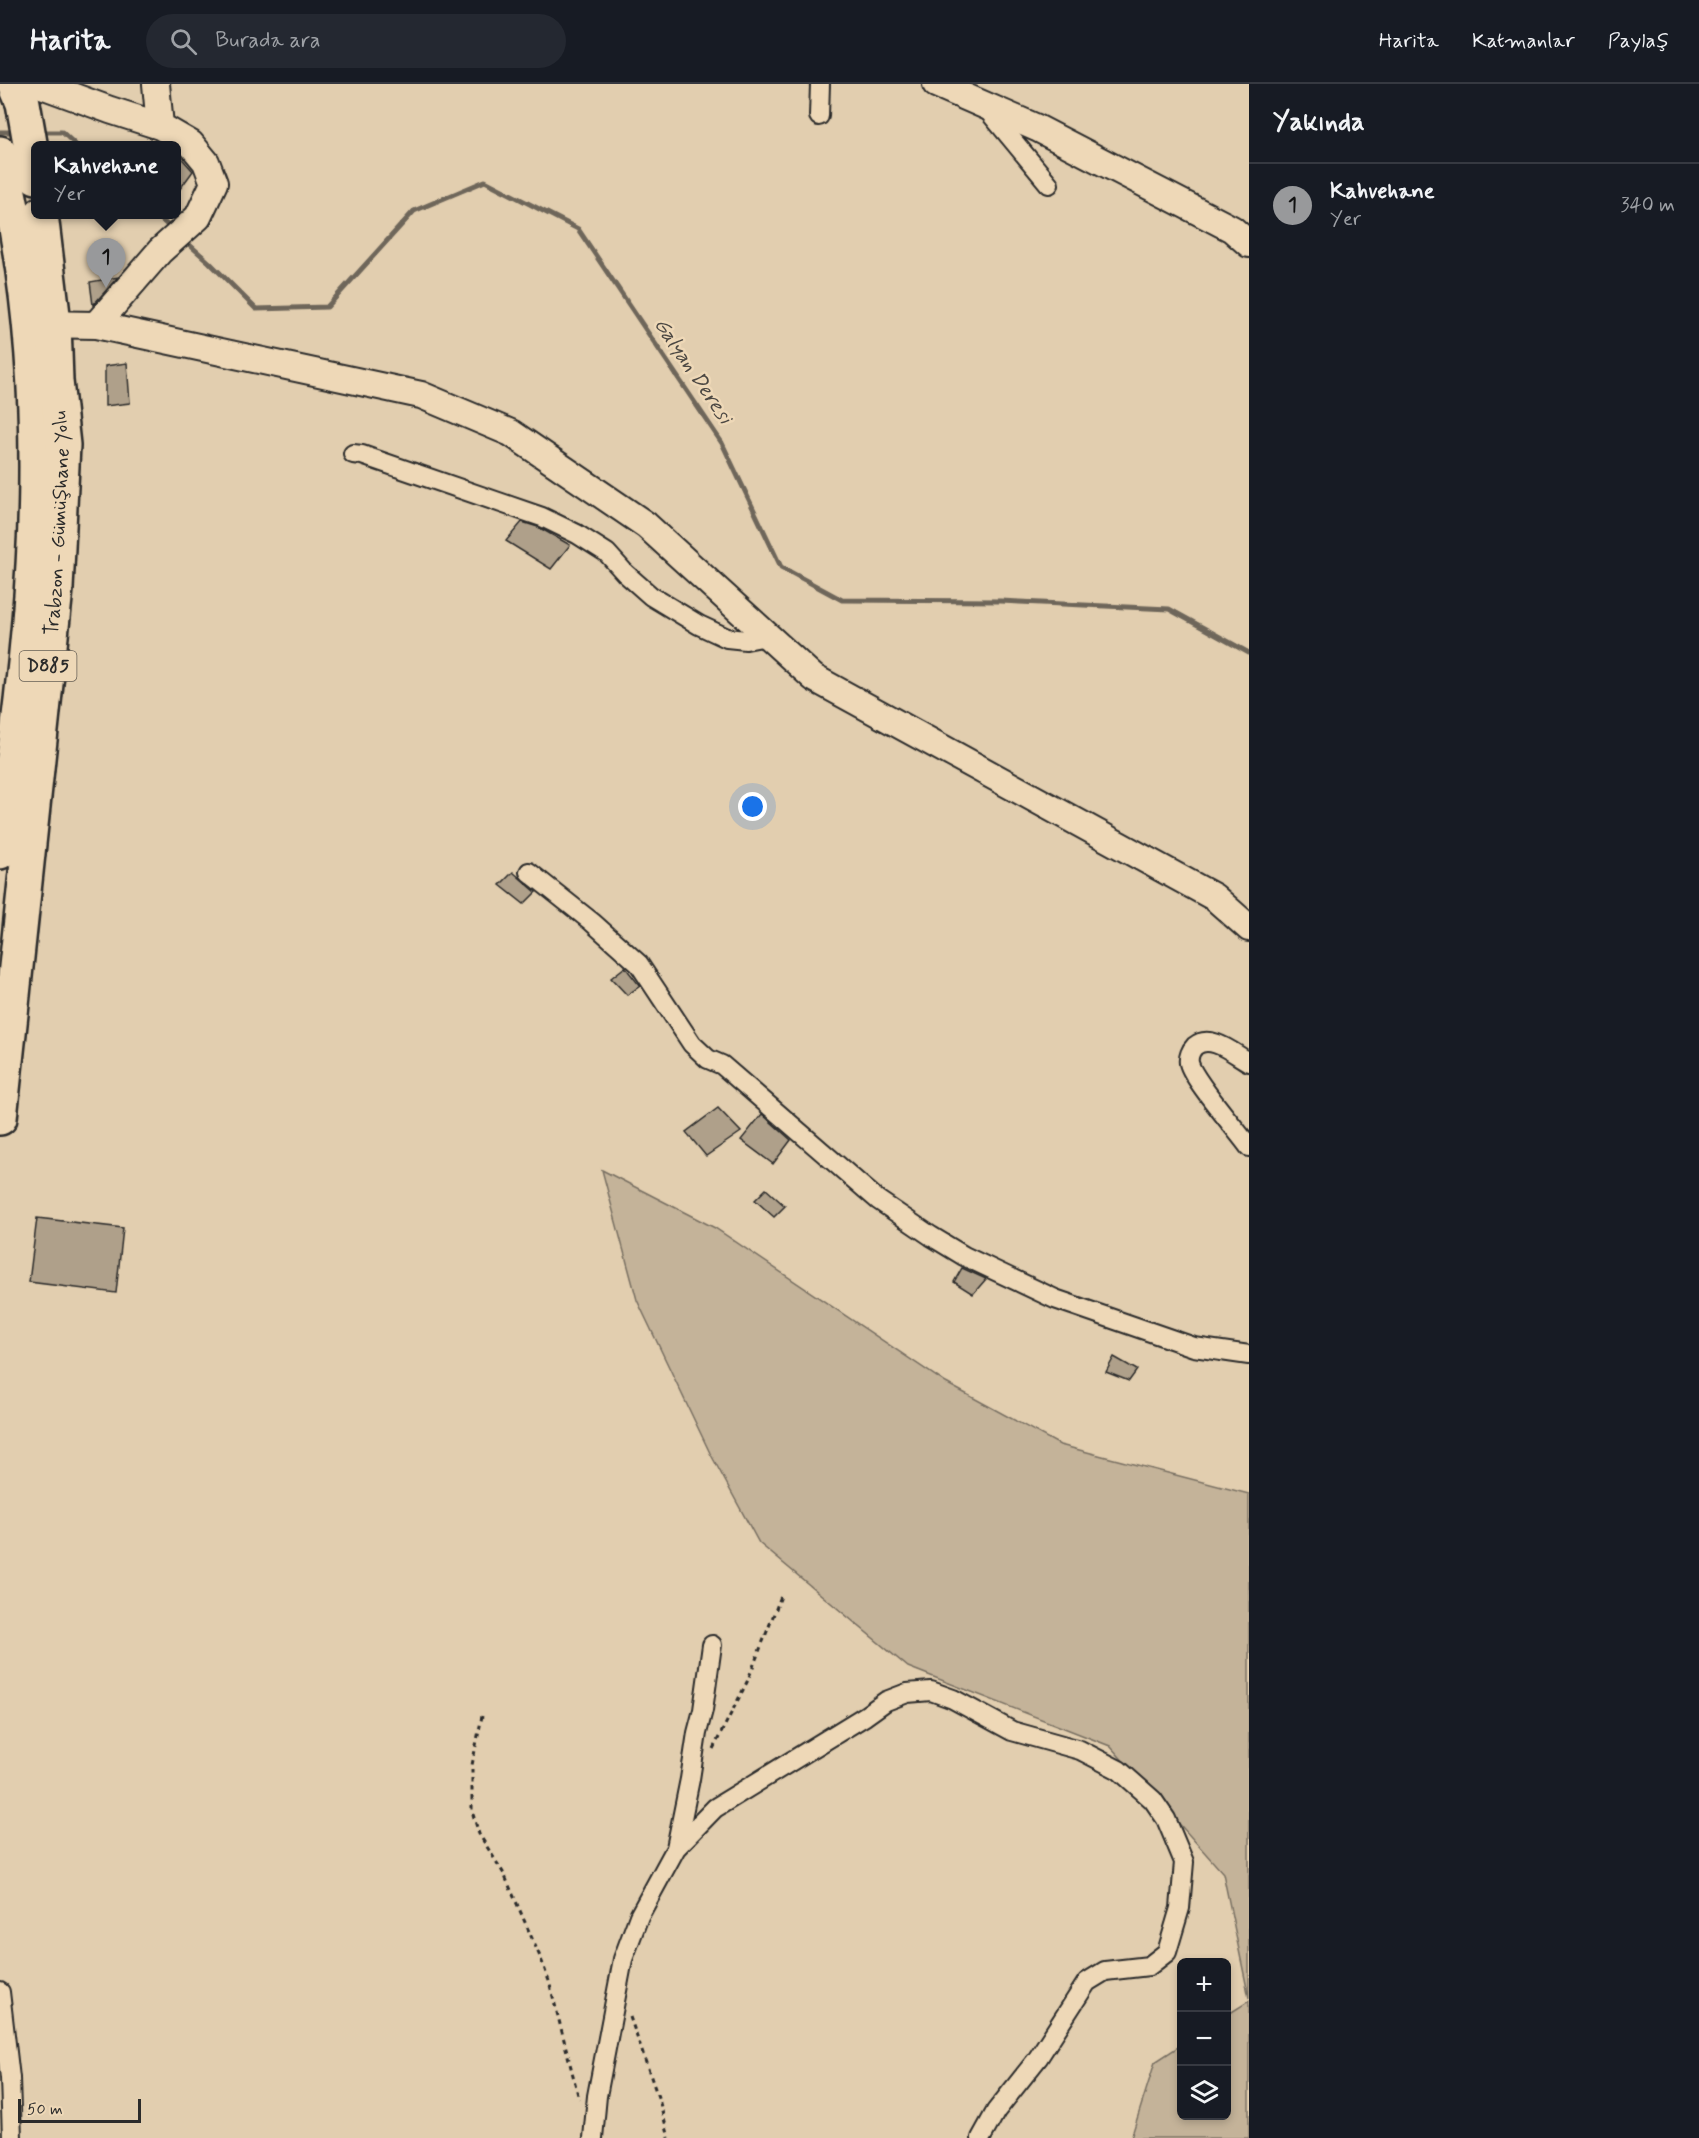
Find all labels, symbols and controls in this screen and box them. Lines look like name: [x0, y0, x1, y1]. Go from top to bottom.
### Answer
search box: [146, 14, 566, 68]
text: Harita: [30, 23, 110, 60]
icon: search: [167, 25, 200, 58]
text: Burada ara: [215, 27, 320, 55]
text: Harita: [1379, 27, 1439, 55]
text: Katmanlar: [1472, 27, 1575, 55]
text: Paylaş: [1608, 27, 1669, 55]
text: Yakında: [1273, 106, 1365, 140]
popup: [31, 141, 181, 219]
text: Kahvehane: [54, 153, 158, 181]
text: Kahvehane: [1330, 178, 1435, 206]
text: Yer: [54, 181, 85, 208]
text: 1: [1288, 192, 1297, 219]
text: 340 m: [1620, 192, 1675, 219]
text: Yer: [1330, 206, 1361, 233]
pin: 1: [86, 238, 126, 288]
water label: Galyan Deresi: [647, 312, 740, 431]
street label: Trabzon - Gümüşhane Yolu: [38, 409, 77, 637]
road number: D885: [20, 651, 76, 681]
your location: [738, 792, 767, 821]
map controls: [1177, 1958, 1231, 2120]
button: +: [1177, 1958, 1231, 2012]
button: −: [1177, 2012, 1231, 2066]
button: layers: [1177, 2066, 1231, 2120]
scale bar: [18, 2096, 141, 2124]
text: 50 m: [27, 2099, 63, 2120]

